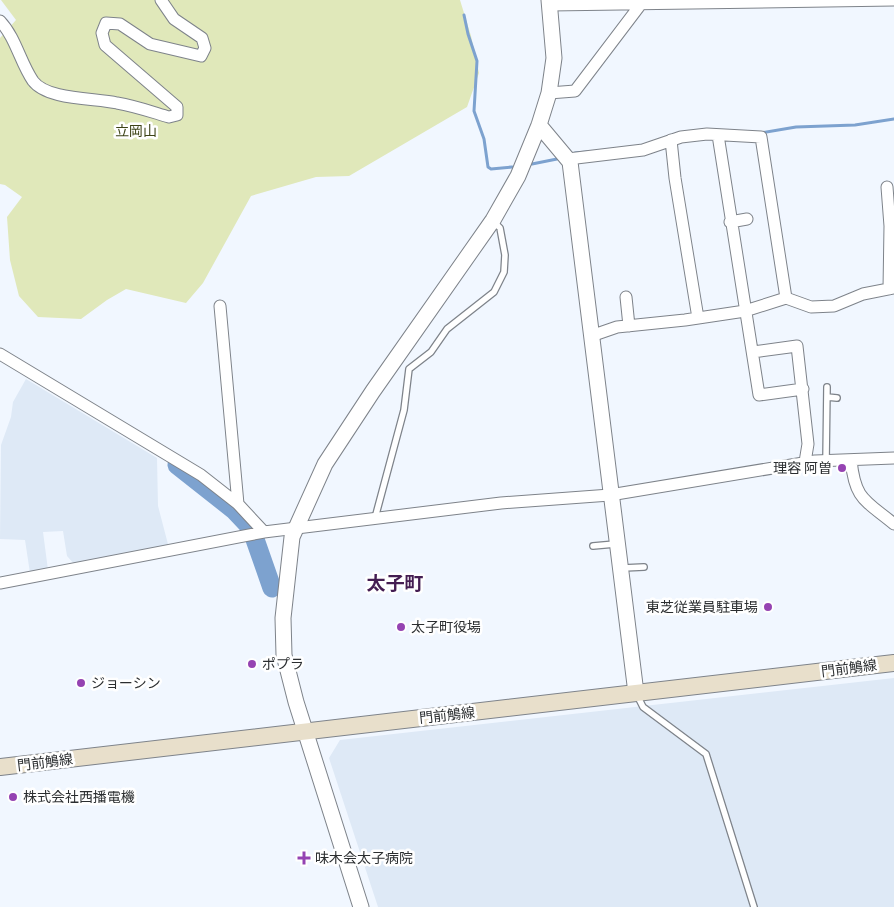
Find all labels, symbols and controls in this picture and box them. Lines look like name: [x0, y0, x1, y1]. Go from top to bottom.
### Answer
park label: 立岡山: [115, 122, 157, 142]
place label: 理容 阿曽: [773, 459, 832, 479]
marker: 理容 阿曽: [836, 462, 848, 474]
district label: 太子町: [366, 571, 424, 598]
place label: 東芝従業員駐車場: [646, 598, 758, 618]
marker: 東芝従業員駐車場: [762, 601, 774, 613]
place label: 太子町役場: [411, 618, 481, 638]
marker: 太子町役場: [395, 621, 407, 633]
place label: ポプラ: [262, 655, 304, 675]
street label: 門前鵤線: [820, 656, 878, 682]
marker: ポプラ: [246, 658, 258, 670]
place label: ジョーシン: [91, 674, 161, 694]
marker: ジョーシン: [75, 677, 87, 689]
street label: 門前鵤線: [418, 703, 476, 729]
street label: 門前鵤線: [16, 750, 74, 776]
place label: 株式会社西播電機: [23, 788, 135, 808]
marker: 株式会社西播電機: [7, 791, 19, 803]
place label: 味木会太子病院: [315, 849, 413, 869]
marker: 味木会太子病院: [297, 851, 311, 865]

